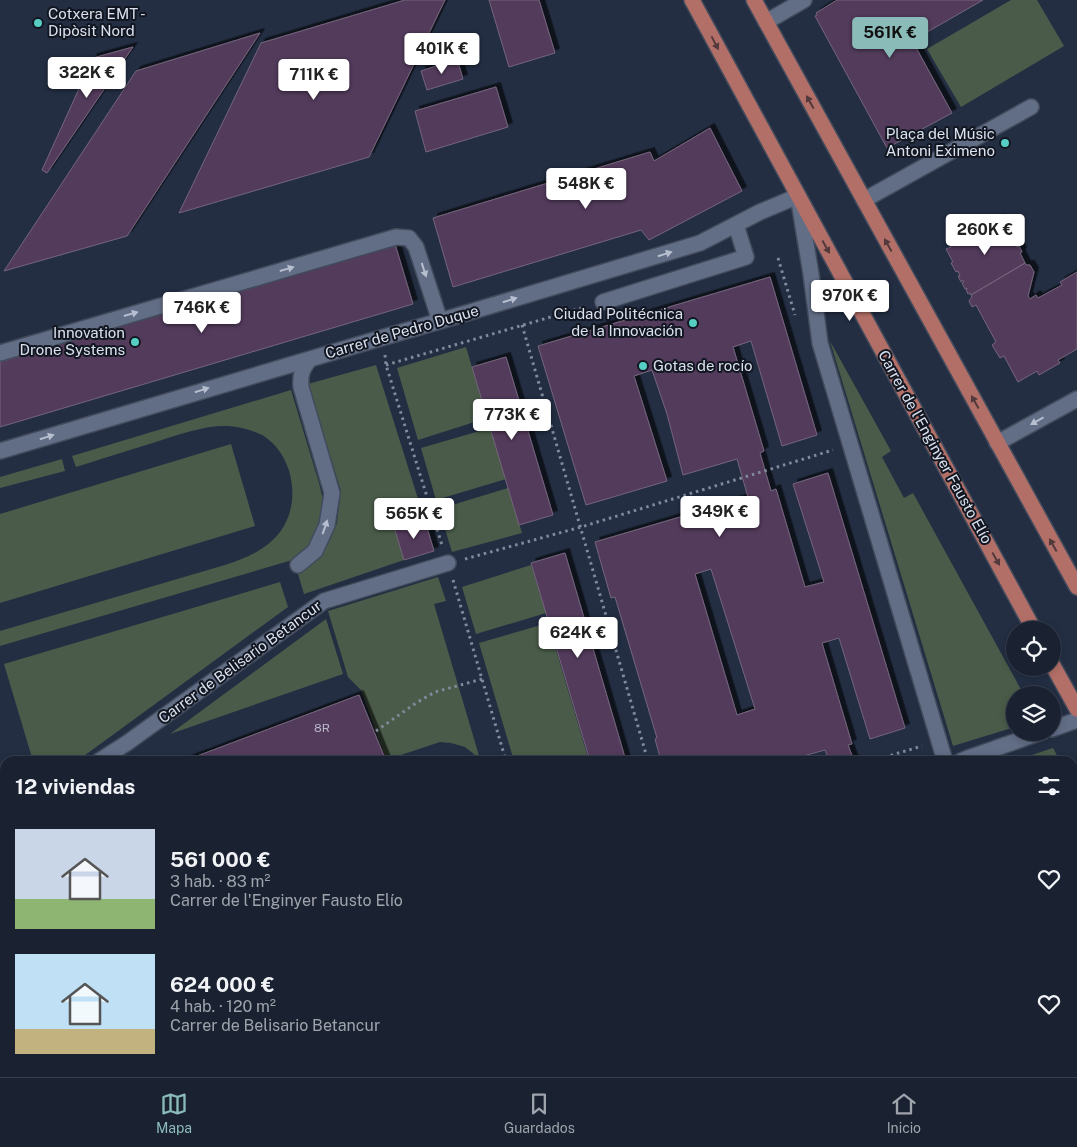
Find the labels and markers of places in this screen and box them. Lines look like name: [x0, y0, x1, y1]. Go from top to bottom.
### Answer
place label: Cotxera EMT - Dipòsit Nord: [48, 5, 146, 39]
marker: Cotxera EMT - Dipòsit Nord: [32, 17, 44, 29]
pin: 561K €: [849, 17, 931, 59]
pin: 401K €: [401, 32, 483, 75]
pin: 322K €: [46, 56, 128, 99]
pin: 711K €: [273, 58, 355, 101]
place label: Plaça del Músic Antoni Eximeno: [886, 125, 995, 159]
marker: Plaça del Músic Antoni Eximeno: [999, 137, 1011, 149]
pin: 548K €: [545, 168, 627, 210]
pin: 260K €: [944, 214, 1026, 256]
pin: 970K €: [809, 280, 891, 322]
pin: 746K €: [161, 292, 243, 334]
place label: Ciudad Politécnica de la Innovación: [553, 305, 683, 339]
marker: Ciudad Politécnica de la Innovación: [687, 317, 699, 329]
place label: Innovation Drone Systems: [20, 324, 125, 358]
marker: Innovation Drone Systems: [129, 336, 141, 348]
place label: Gotas de rocío: [653, 357, 753, 374]
marker: Gotas de rocío: [637, 360, 649, 372]
pin: 773K €: [471, 398, 553, 441]
pin: 349K €: [679, 496, 761, 538]
pin: 565K €: [373, 498, 455, 540]
pin: 624K €: [537, 616, 619, 659]

